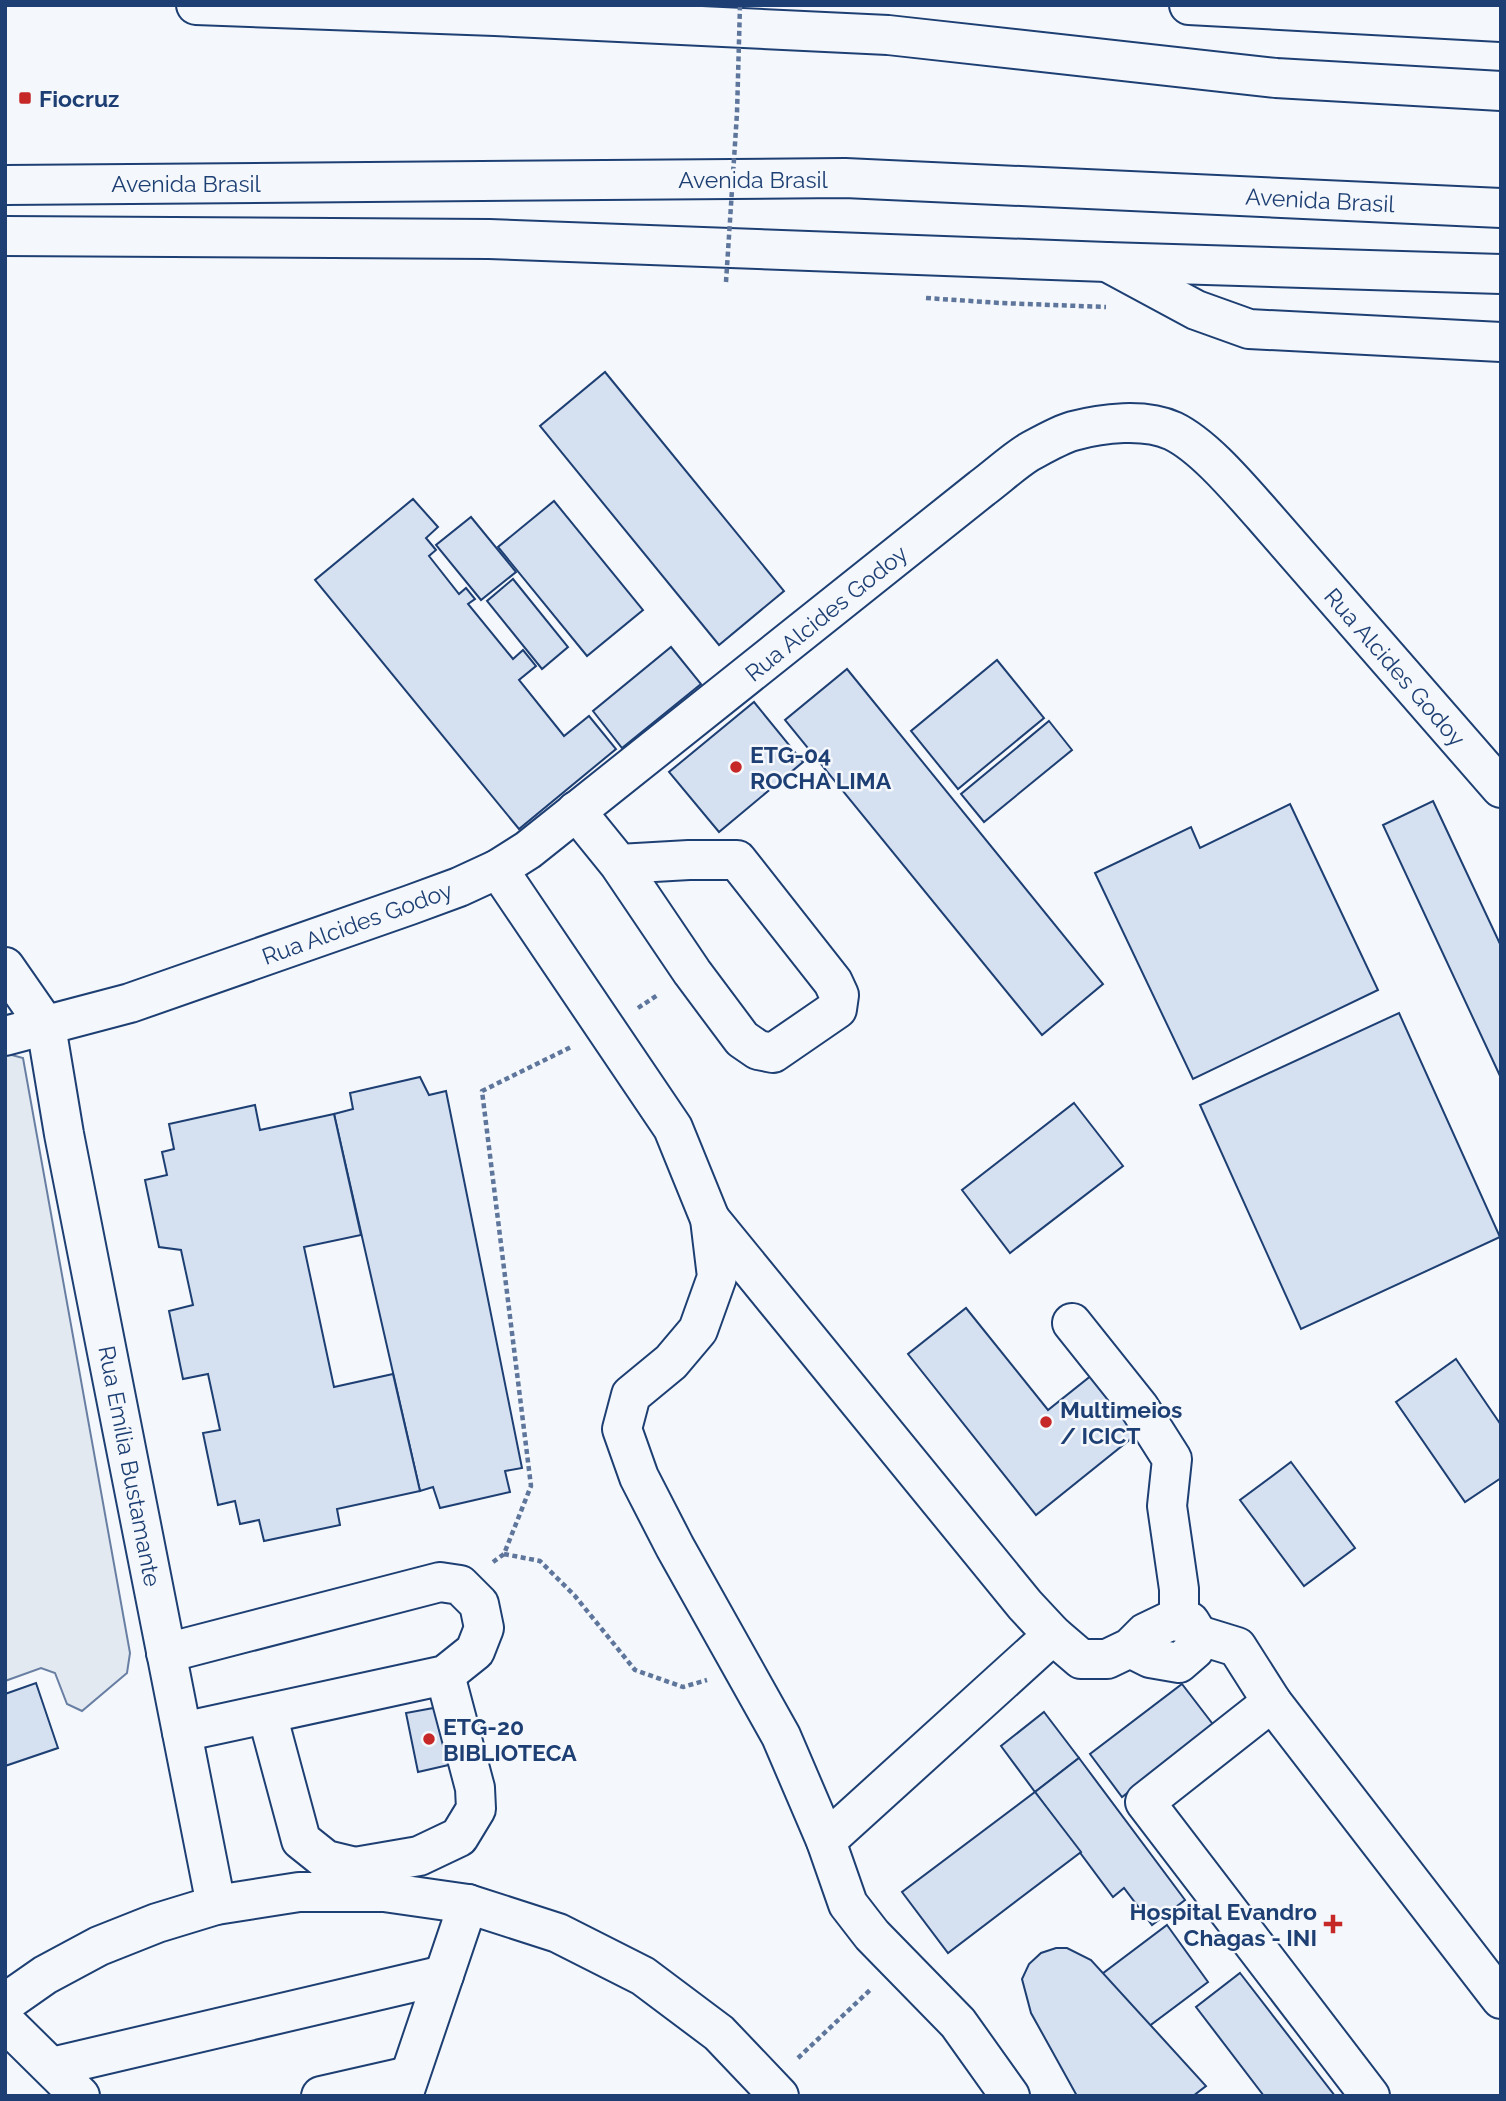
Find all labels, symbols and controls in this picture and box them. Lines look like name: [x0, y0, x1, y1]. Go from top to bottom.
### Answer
place label: Fiocruz: [39, 85, 119, 112]
marker: Fiocruz: [17, 90, 33, 106]
street label: Avenida Brasil: [678, 166, 829, 193]
street label: Avenida Brasil: [111, 170, 262, 197]
street label: Avenida Brasil: [1245, 183, 1396, 217]
street label: Rua Alcides Godoy: [740, 539, 912, 687]
street label: Rua Alcides Godoy: [1319, 582, 1471, 752]
place label: ETG-04 ROCHA LIMA: [750, 741, 892, 794]
marker: ETG-04 ROCHA LIMA: [728, 759, 744, 775]
street label: Rua Alcides Godoy: [258, 876, 456, 970]
street label: Rua Emília Bustamante: [93, 1343, 167, 1589]
place label: Multimeios / ICICT: [1060, 1396, 1182, 1449]
marker: Multimeios / ICICT: [1038, 1414, 1054, 1430]
place label: ETG-20 BIBLIOTECA: [443, 1713, 577, 1766]
marker: ETG-20 BIBLIOTECA: [421, 1731, 437, 1747]
place label: Hospital Evandro Chagas - INI: [1130, 1898, 1317, 1951]
marker: Hospital Evandro Chagas - INI: [1323, 1914, 1343, 1934]

